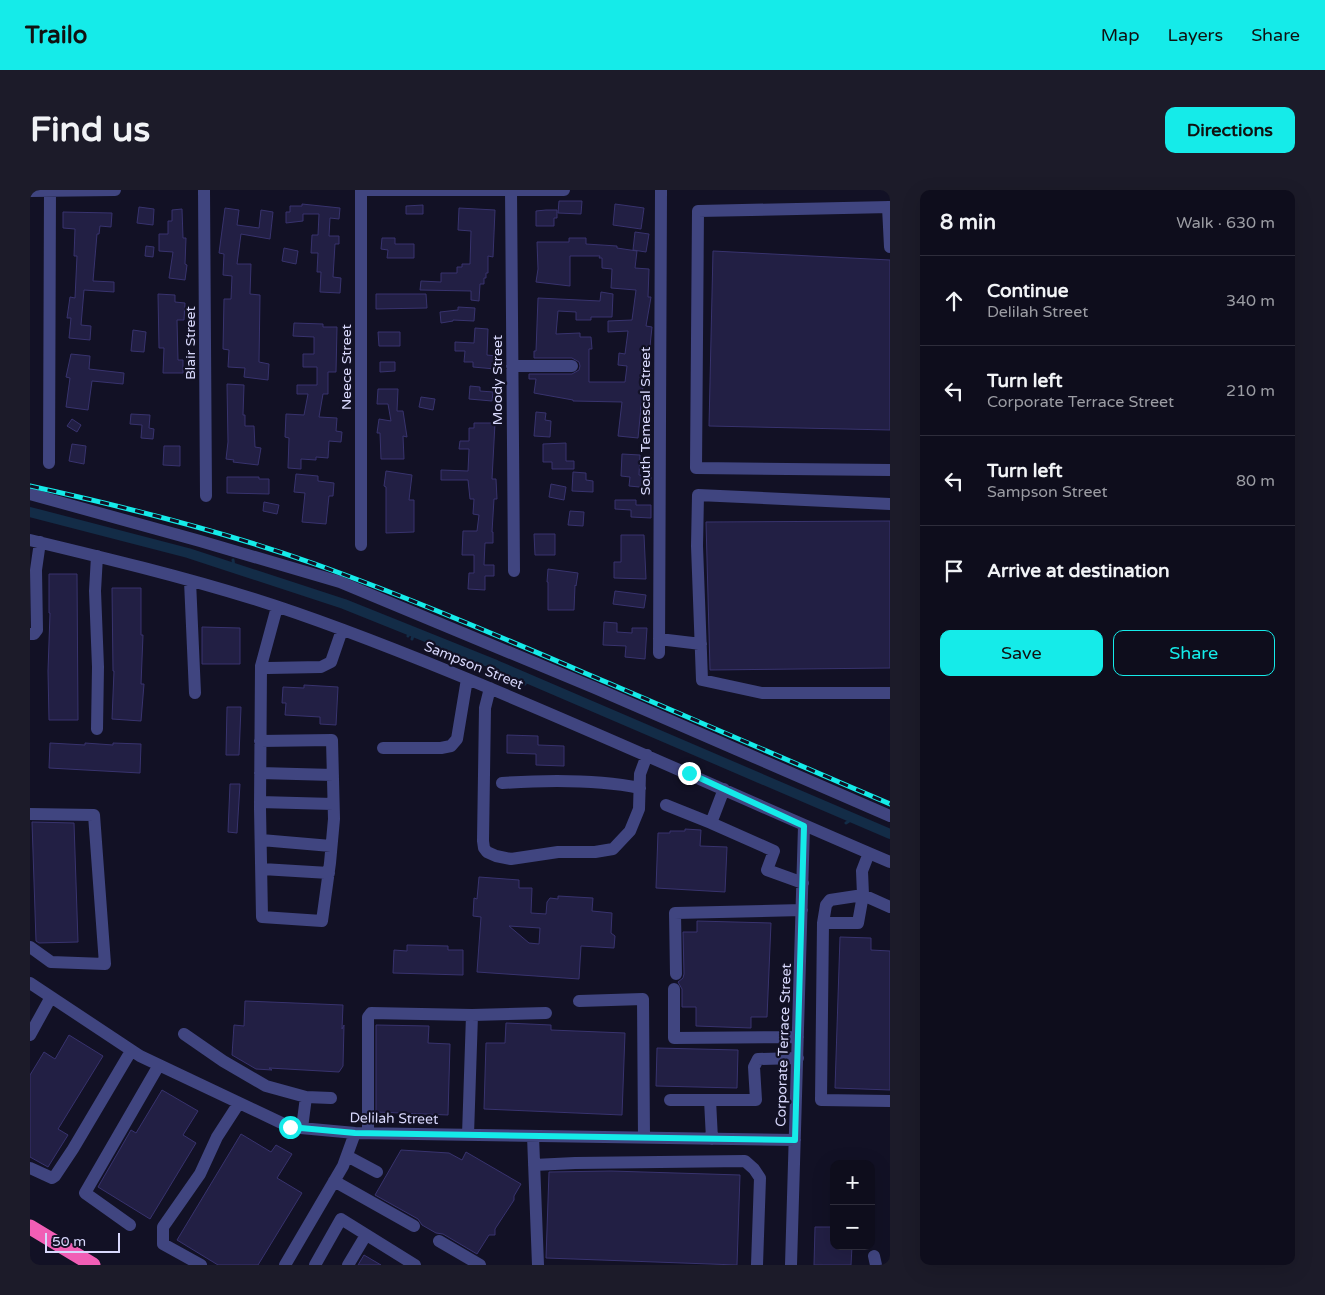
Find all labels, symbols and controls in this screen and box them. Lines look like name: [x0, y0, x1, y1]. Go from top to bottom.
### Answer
text: Trailo: [25, 21, 87, 50]
text: Map: [1101, 24, 1140, 46]
text: Layers: [1168, 24, 1223, 46]
text: Share: [1251, 24, 1300, 46]
button: Directions: [1165, 107, 1295, 153]
text: Find us: [30, 109, 150, 151]
text: 8 min: [940, 210, 996, 235]
text: Walk · 630 m: [1176, 213, 1275, 233]
text: Continue: [987, 280, 1069, 302]
icon: ahead: [940, 287, 968, 315]
text: 340 m: [1226, 291, 1275, 311]
text: Delilah Street: [987, 302, 1088, 322]
street label: Blair Street: [182, 306, 199, 380]
street label: Neece Street: [338, 323, 355, 410]
street label: Moody Street: [489, 334, 506, 425]
street label: South Temescal Street: [637, 346, 654, 495]
text: Turn left: [987, 370, 1063, 392]
icon: left: [940, 377, 968, 405]
text: 210 m: [1226, 381, 1275, 401]
text: Corporate Terrace Street: [987, 392, 1174, 412]
text: Turn left: [987, 460, 1063, 482]
icon: left: [940, 467, 968, 495]
text: 80 m: [1236, 471, 1275, 491]
text: Sampson Street: [987, 482, 1108, 502]
icon: arrive: [940, 557, 968, 585]
text: Arrive at destination: [987, 560, 1170, 582]
button: Save: [940, 630, 1103, 676]
button: Share: [1113, 630, 1275, 676]
street label: Sampson Street: [422, 638, 527, 693]
route end: [678, 762, 701, 785]
street label: Corporate Terrace Street: [772, 962, 795, 1127]
street label: Delilah Street: [350, 1109, 439, 1128]
route start: [279, 1116, 302, 1139]
map controls: [830, 1160, 875, 1250]
button: +: [830, 1160, 875, 1205]
button: −: [830, 1205, 875, 1250]
scale bar: [45, 1230, 120, 1253]
text: 50 m: [52, 1233, 86, 1250]

